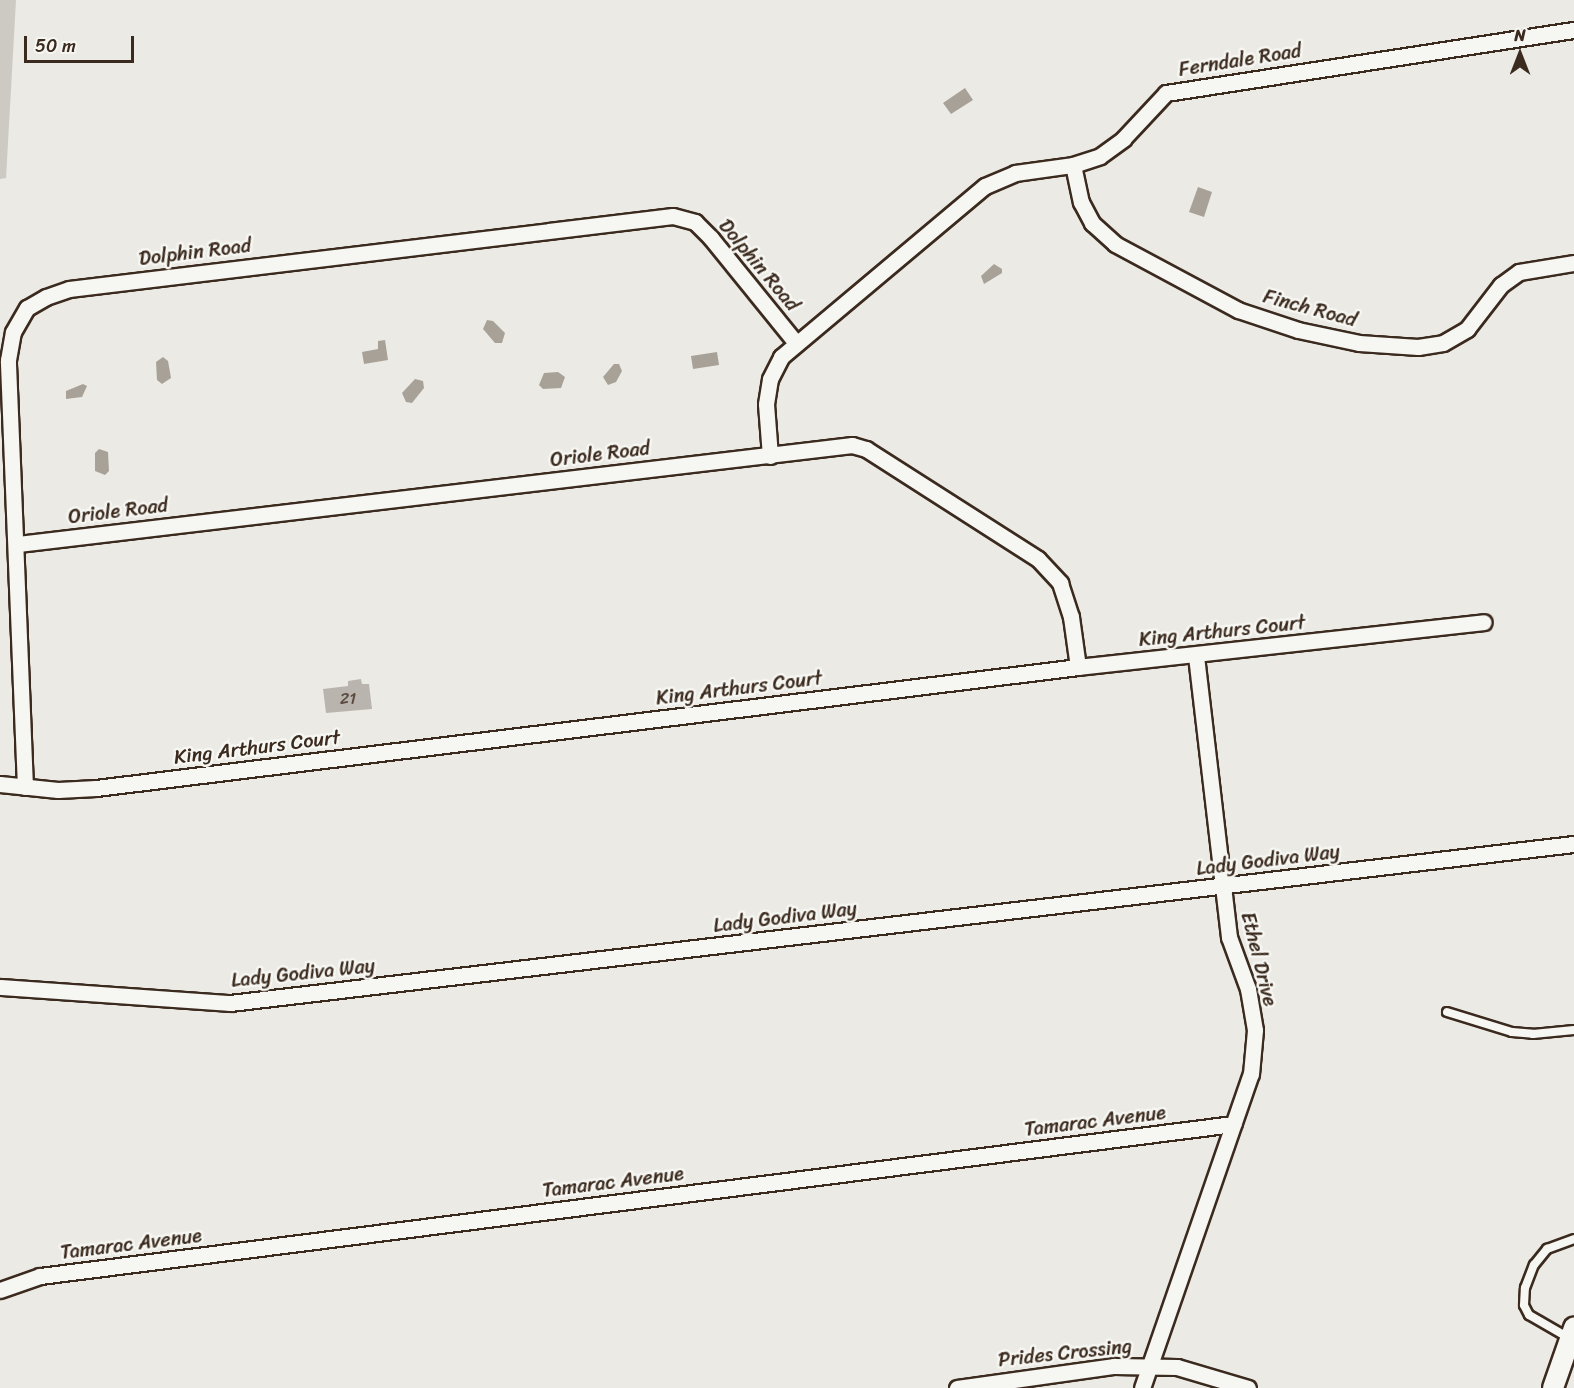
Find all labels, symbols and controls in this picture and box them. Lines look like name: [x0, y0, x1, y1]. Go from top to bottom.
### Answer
text: N: [1514, 21, 1526, 50]
scale bar: [27, 24, 136, 62]
north arrow: [1490, 24, 1550, 84]
text: 50 m: [35, 30, 76, 62]
street label: Ferndale Road: [1177, 38, 1303, 82]
street label: Dolphin Road: [713, 214, 805, 316]
street label: Dolphin Road: [137, 233, 253, 271]
street label: Finch Road: [1261, 284, 1359, 332]
street label: Oriole Road: [549, 436, 651, 472]
street label: Oriole Road: [67, 493, 169, 529]
street label: King Arthurs Court: [1137, 610, 1307, 652]
street label: King Arthurs Court: [654, 666, 824, 710]
house number: 21: [340, 689, 356, 709]
street label: King Arthurs Court: [172, 725, 342, 769]
street label: Lady Godiva Way: [1195, 839, 1341, 881]
street label: Lady Godiva Way: [712, 896, 858, 938]
street label: Ethel Drive: [1236, 909, 1282, 1009]
street label: Lady Godiva Way: [230, 954, 376, 992]
street label: Tamarac Avenue: [1023, 1100, 1167, 1142]
street label: Tamarac Avenue: [541, 1161, 685, 1203]
street label: Tamarac Avenue: [59, 1223, 203, 1265]
street label: Prides Crossing: [997, 1334, 1133, 1372]

